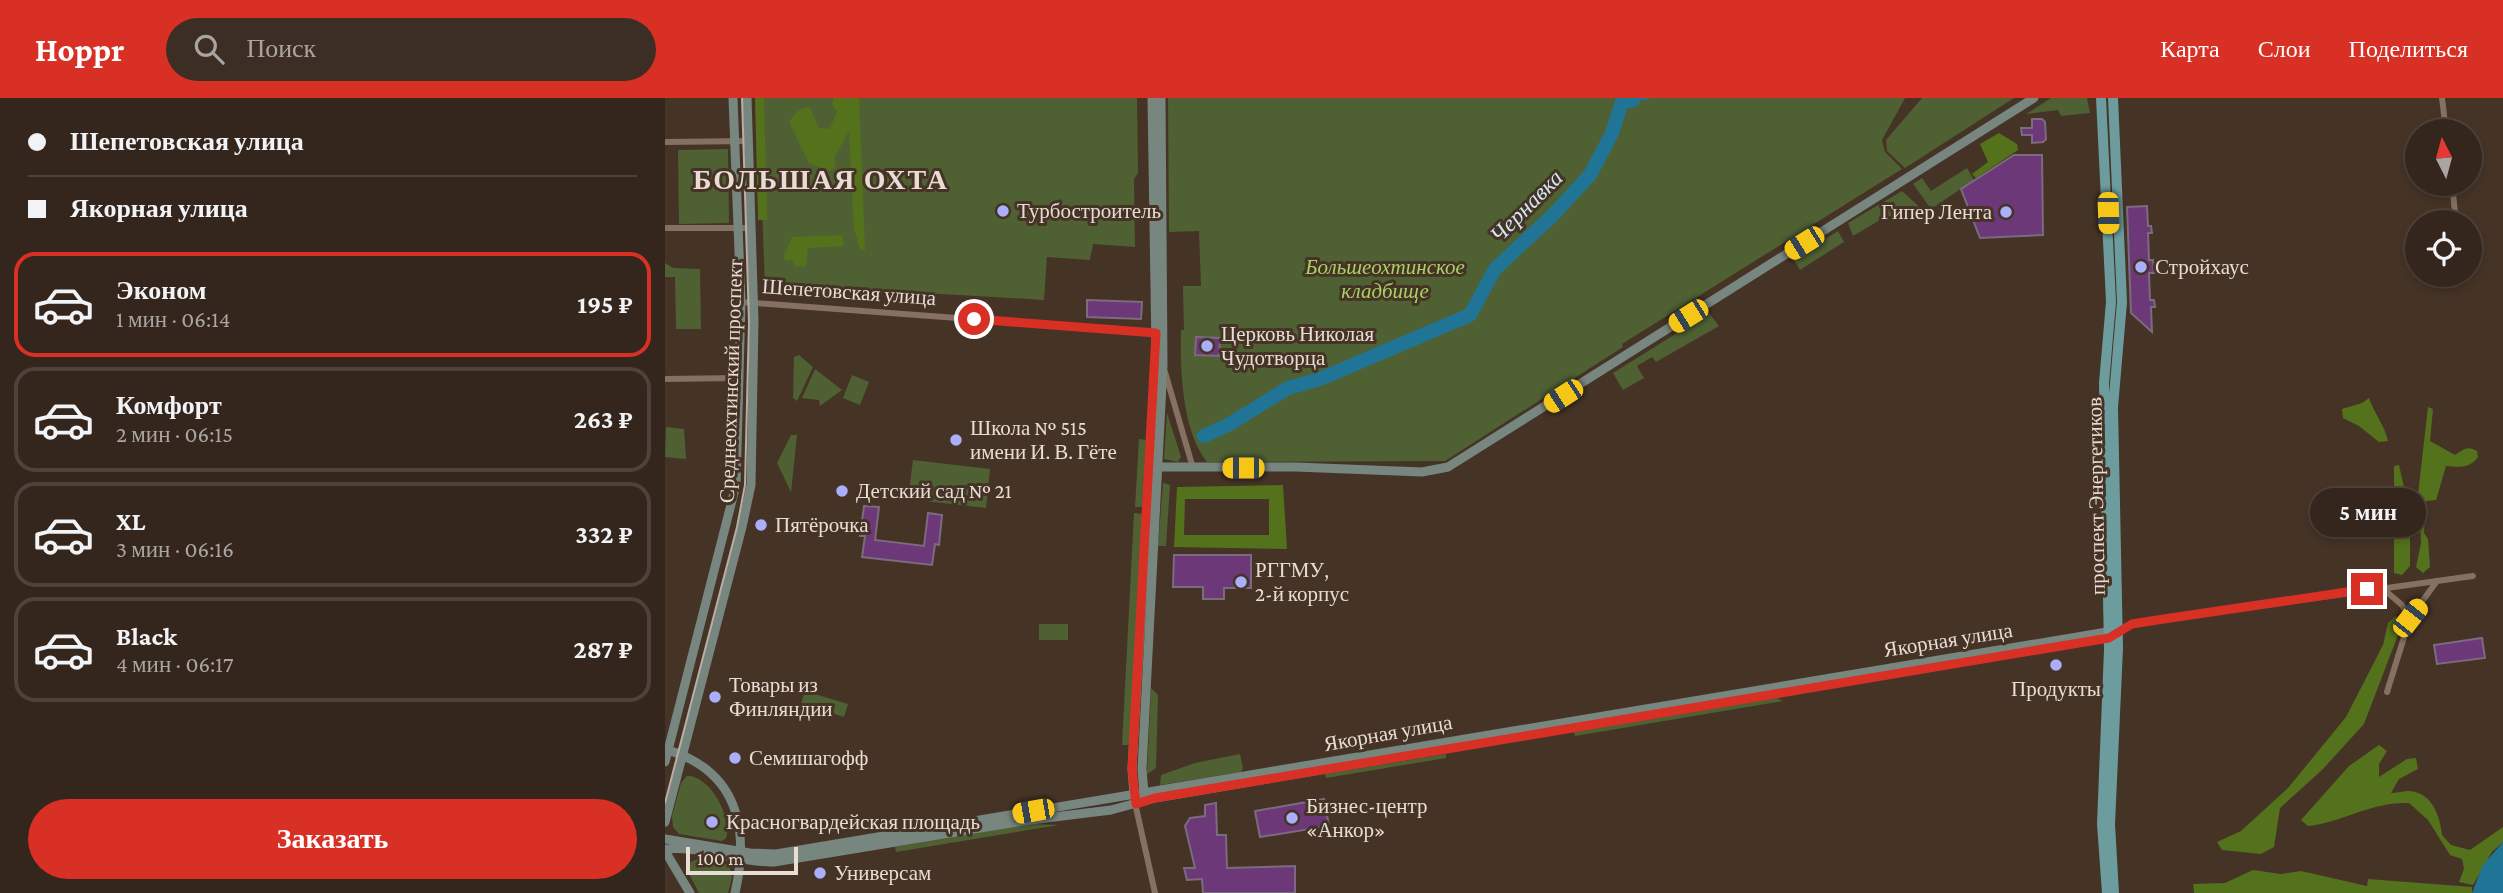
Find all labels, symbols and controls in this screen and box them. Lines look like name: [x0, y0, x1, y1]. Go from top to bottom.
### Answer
search box: [166, 18, 656, 81]
icon: search: [190, 30, 228, 68]
text: Hoppr: [35, 31, 124, 68]
text: Поиск: [246, 34, 316, 63]
text: Карта: [2160, 35, 2220, 62]
text: Слои: [2258, 35, 2311, 62]
text: Поделиться: [2349, 35, 2468, 62]
north arrow: [2405, 119, 2481, 196]
map controls: [2405, 119, 2482, 287]
text: Шепетовская улица: [70, 127, 304, 156]
district label: БОЛЬШАЯ ОХТА: [693, 164, 949, 195]
water label: Чернавка: [1484, 164, 1568, 248]
car: [2097, 192, 2120, 234]
text: Якорная улица: [70, 194, 248, 223]
place label: Турбостроитель: [1017, 199, 1161, 223]
place label: Гипер Лента: [1881, 200, 1993, 224]
marker: Турбостроитель: [995, 203, 1011, 219]
marker: Гипер Лента: [1998, 204, 2014, 220]
button: locate: [2405, 210, 2482, 287]
car: [1781, 223, 1828, 263]
park label: Большеохтинское кладбище: [1304, 255, 1465, 303]
place label: Стройхаус: [2155, 255, 2249, 279]
street label: Среднеохтинский проспект: [715, 259, 747, 503]
marker: Стройхаус: [2133, 259, 2149, 275]
icon: car: [32, 273, 95, 336]
street label: Шепетовская улица: [761, 274, 937, 310]
text: Эконом: [116, 276, 206, 305]
text: 195 ₽: [577, 290, 633, 319]
car: [1665, 296, 1712, 336]
route start: [958, 303, 990, 335]
text: 1 мин · 06:14: [116, 306, 231, 332]
place label: Церковь Николая Чудотворца: [1221, 322, 1375, 370]
marker: Церковь Николая Чудотворца: [1199, 338, 1215, 354]
car: [1540, 376, 1587, 416]
icon: car: [32, 388, 95, 451]
text: Комфорт: [116, 391, 222, 420]
street label: проспект Энергетиков: [2082, 397, 2110, 595]
text: 263 ₽: [574, 405, 633, 434]
place label: Школа № 515 имени И. В. Гёте: [970, 416, 1117, 464]
text: 2 мин · 06:15: [116, 421, 233, 447]
marker: Школа № 515 имени И. В. Гёте: [948, 432, 964, 448]
car: [1223, 458, 1265, 479]
place label: Детский сад № 21: [856, 479, 1012, 503]
marker: Детский сад № 21: [834, 483, 850, 499]
callout: 5 мин: [2309, 488, 2425, 536]
text: 5 мин: [2339, 499, 2397, 525]
icon: car: [32, 503, 95, 566]
text: XL: [116, 507, 145, 536]
place label: Пятёрочка: [775, 513, 869, 537]
marker: Пятёрочка: [753, 517, 769, 533]
text: 332 ₽: [575, 520, 633, 549]
text: 3 мин · 06:16: [116, 536, 234, 562]
place label: РГГМУ, 2-й корпус: [1255, 558, 1349, 606]
route end: [2351, 573, 2383, 605]
marker: РГГМУ, 2-й корпус: [1233, 574, 1249, 590]
car: [2389, 595, 2432, 641]
icon: car: [32, 618, 95, 681]
street label: Якорная улица: [1882, 618, 2015, 662]
text: Black: [116, 622, 177, 651]
text: 287 ₽: [574, 635, 633, 664]
text: 4 мин · 06:17: [116, 651, 234, 677]
marker: Продукты: [2048, 657, 2064, 673]
place label: Товары из Финляндии: [729, 673, 833, 721]
place label: Продукты: [2011, 677, 2101, 701]
marker: Товары из Финляндии: [707, 689, 723, 705]
street label: Якорная улица: [1322, 710, 1455, 756]
place label: Семишагофф: [749, 746, 868, 770]
marker: Семишагофф: [727, 750, 743, 766]
place label: Бизнес-центр «Анкор»: [1306, 794, 1427, 842]
car: [1011, 797, 1056, 825]
button: Заказать: [28, 799, 637, 879]
place label: Красногвардейская площадь: [726, 810, 980, 834]
marker: Бизнес-центр «Анкор»: [1284, 810, 1300, 826]
marker: Красногвардейская площадь: [704, 814, 720, 830]
scale bar: [686, 844, 798, 876]
text: 100 m: [697, 848, 744, 869]
place label: Универсам: [834, 861, 931, 885]
marker: Универсам: [812, 865, 828, 881]

